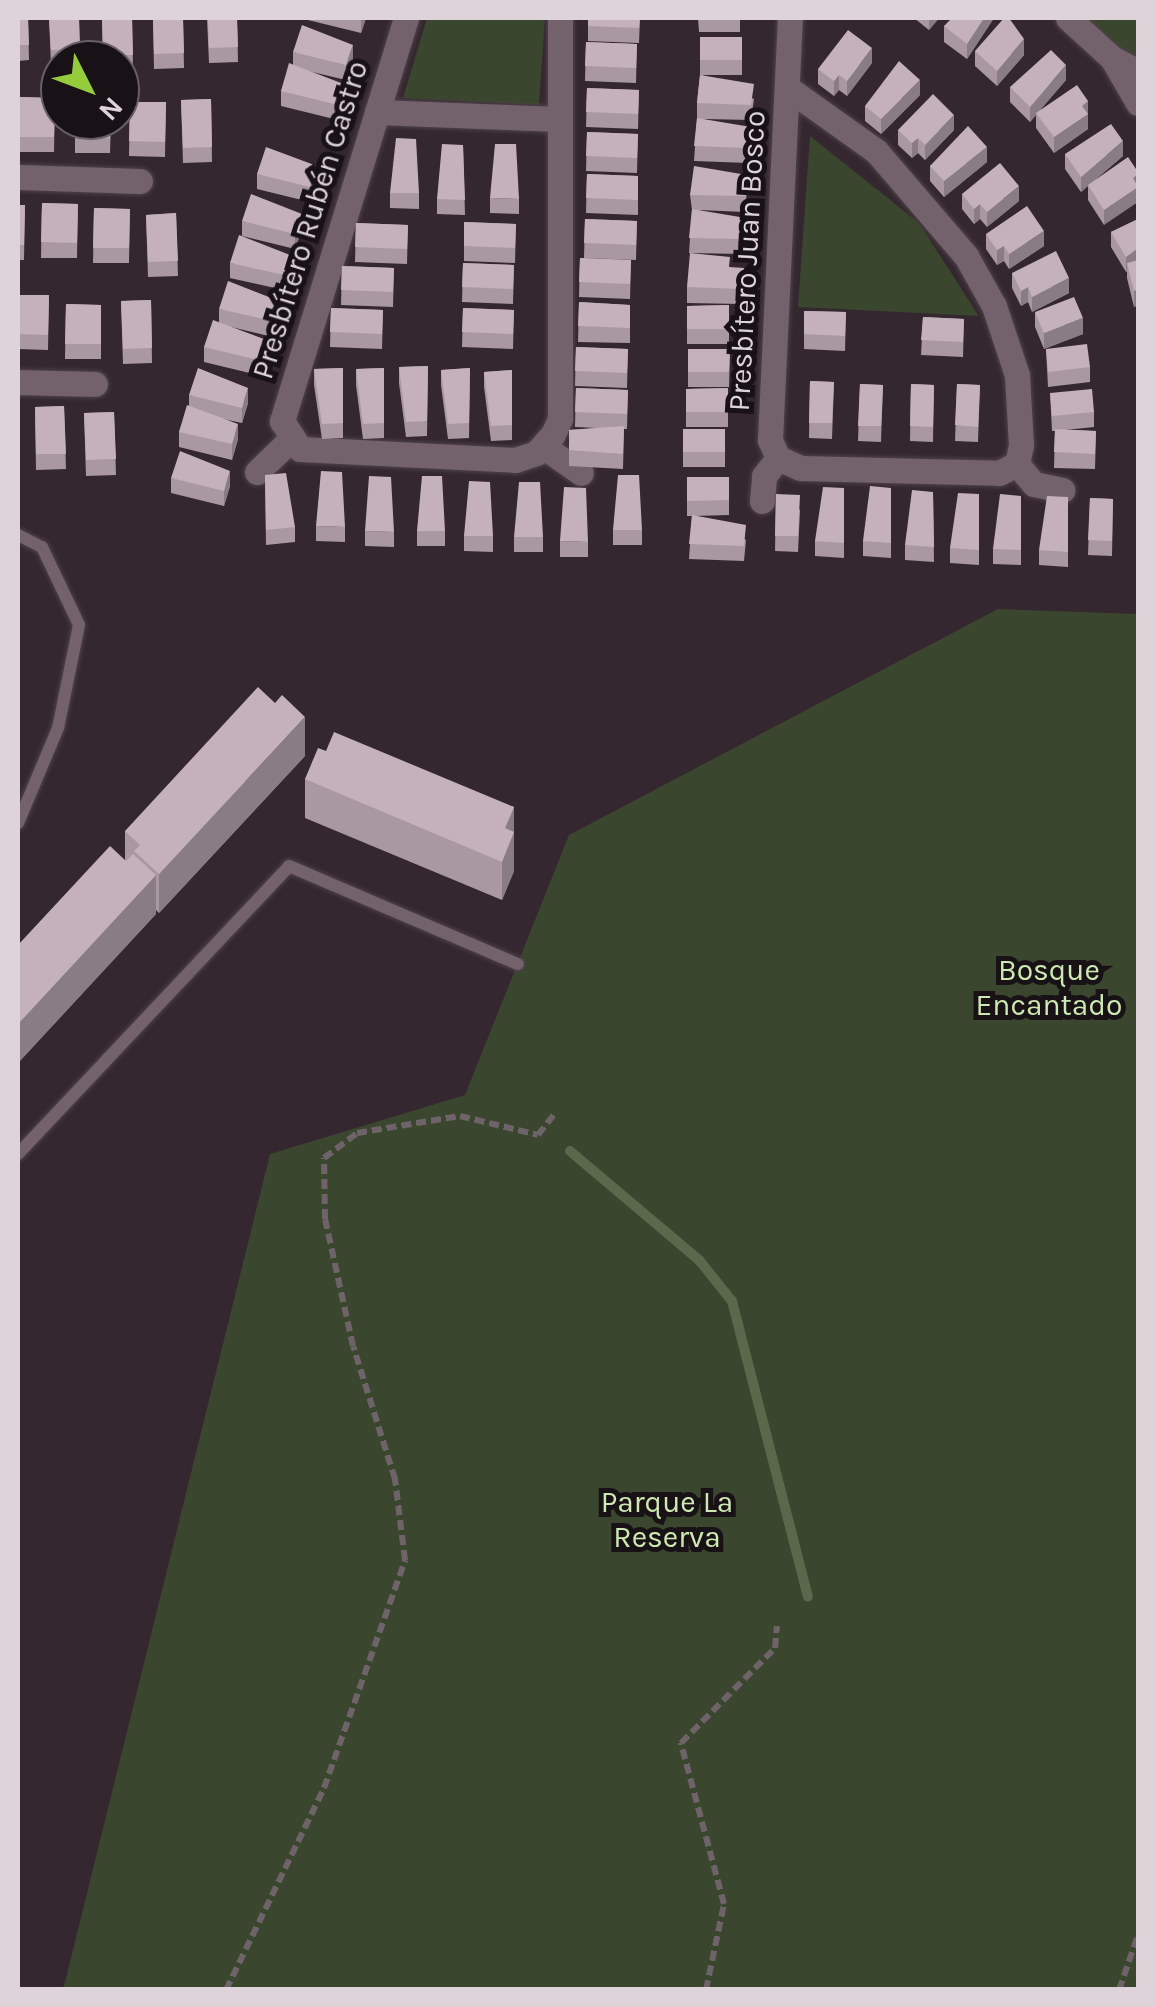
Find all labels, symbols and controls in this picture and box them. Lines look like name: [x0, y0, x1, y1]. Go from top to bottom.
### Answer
north arrow: [40, 40, 140, 140]
street label: Presbítero Rubén Castro: [244, 57, 376, 383]
text: N: [92, 91, 130, 128]
street label: Presbítero Juan Bosco: [721, 110, 773, 412]
park label: Bosque Encantado: [975, 952, 1123, 1022]
park label: Parque La Reserva: [601, 1484, 733, 1554]

